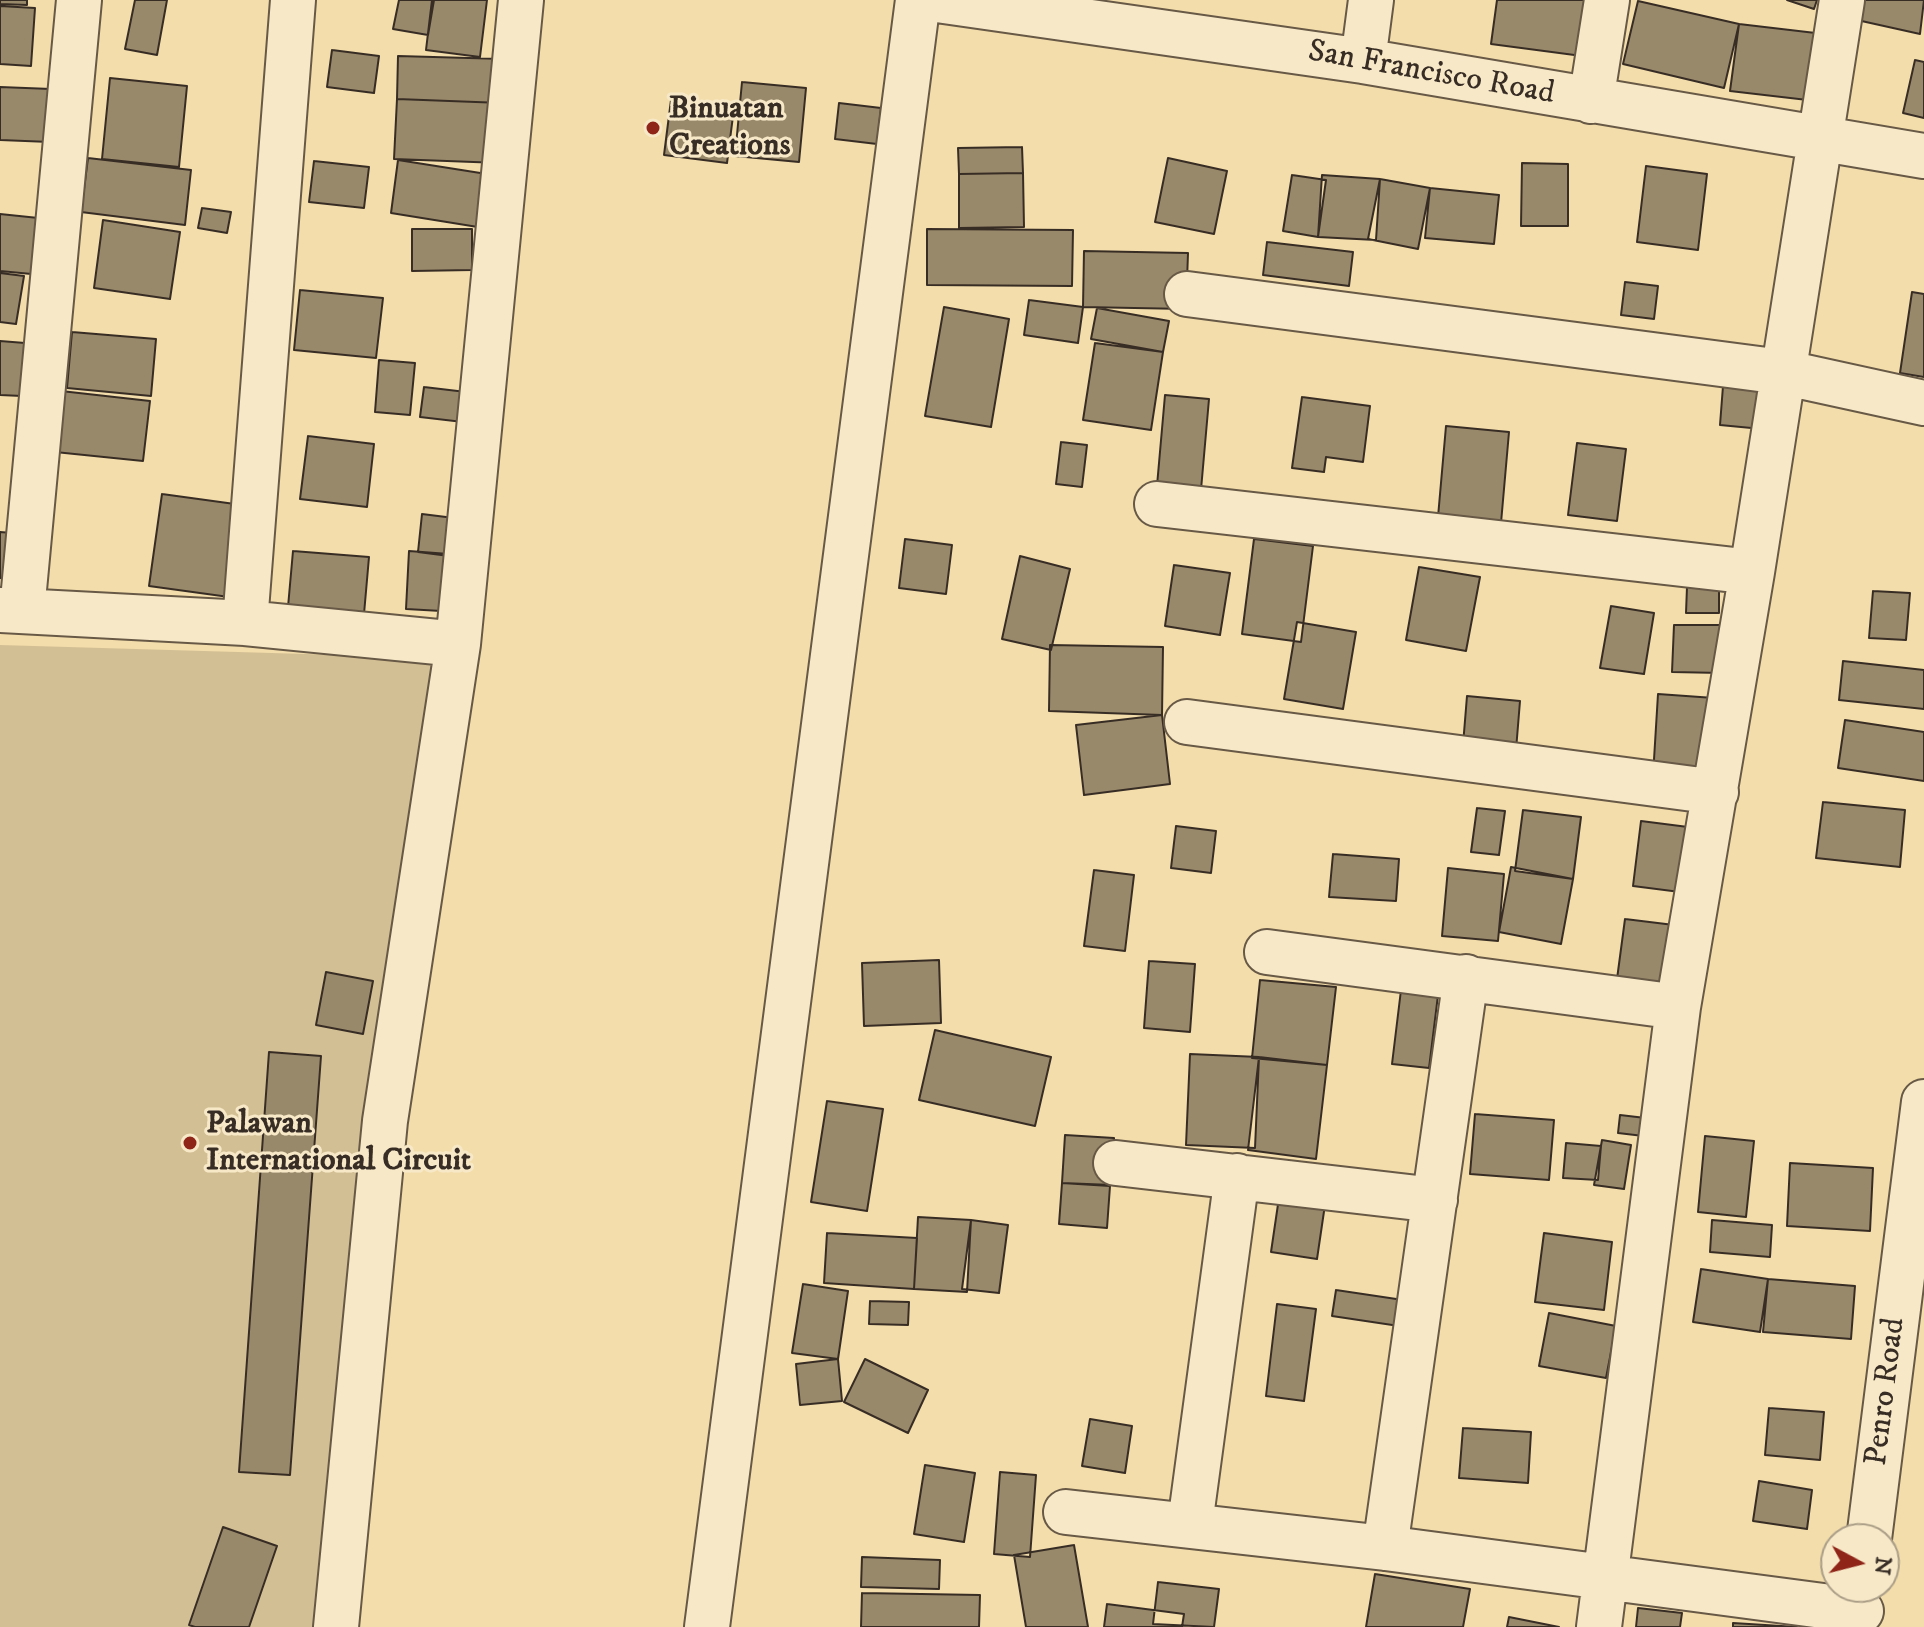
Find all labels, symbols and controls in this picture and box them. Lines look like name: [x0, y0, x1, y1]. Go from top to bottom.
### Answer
street label: San Francisco Road: [1305, 33, 1557, 115]
place label: Binuatan Creations: [669, 91, 790, 166]
marker: Binuatan Creations: [644, 119, 662, 137]
place label: Palawan International Circuit: [206, 1106, 471, 1181]
marker: Palawan International Circuit: [181, 1134, 199, 1152]
street label: Penro Road: [1859, 1316, 1915, 1468]
north arrow: [1820, 1523, 1900, 1603]
text: N: [1868, 1555, 1897, 1576]

